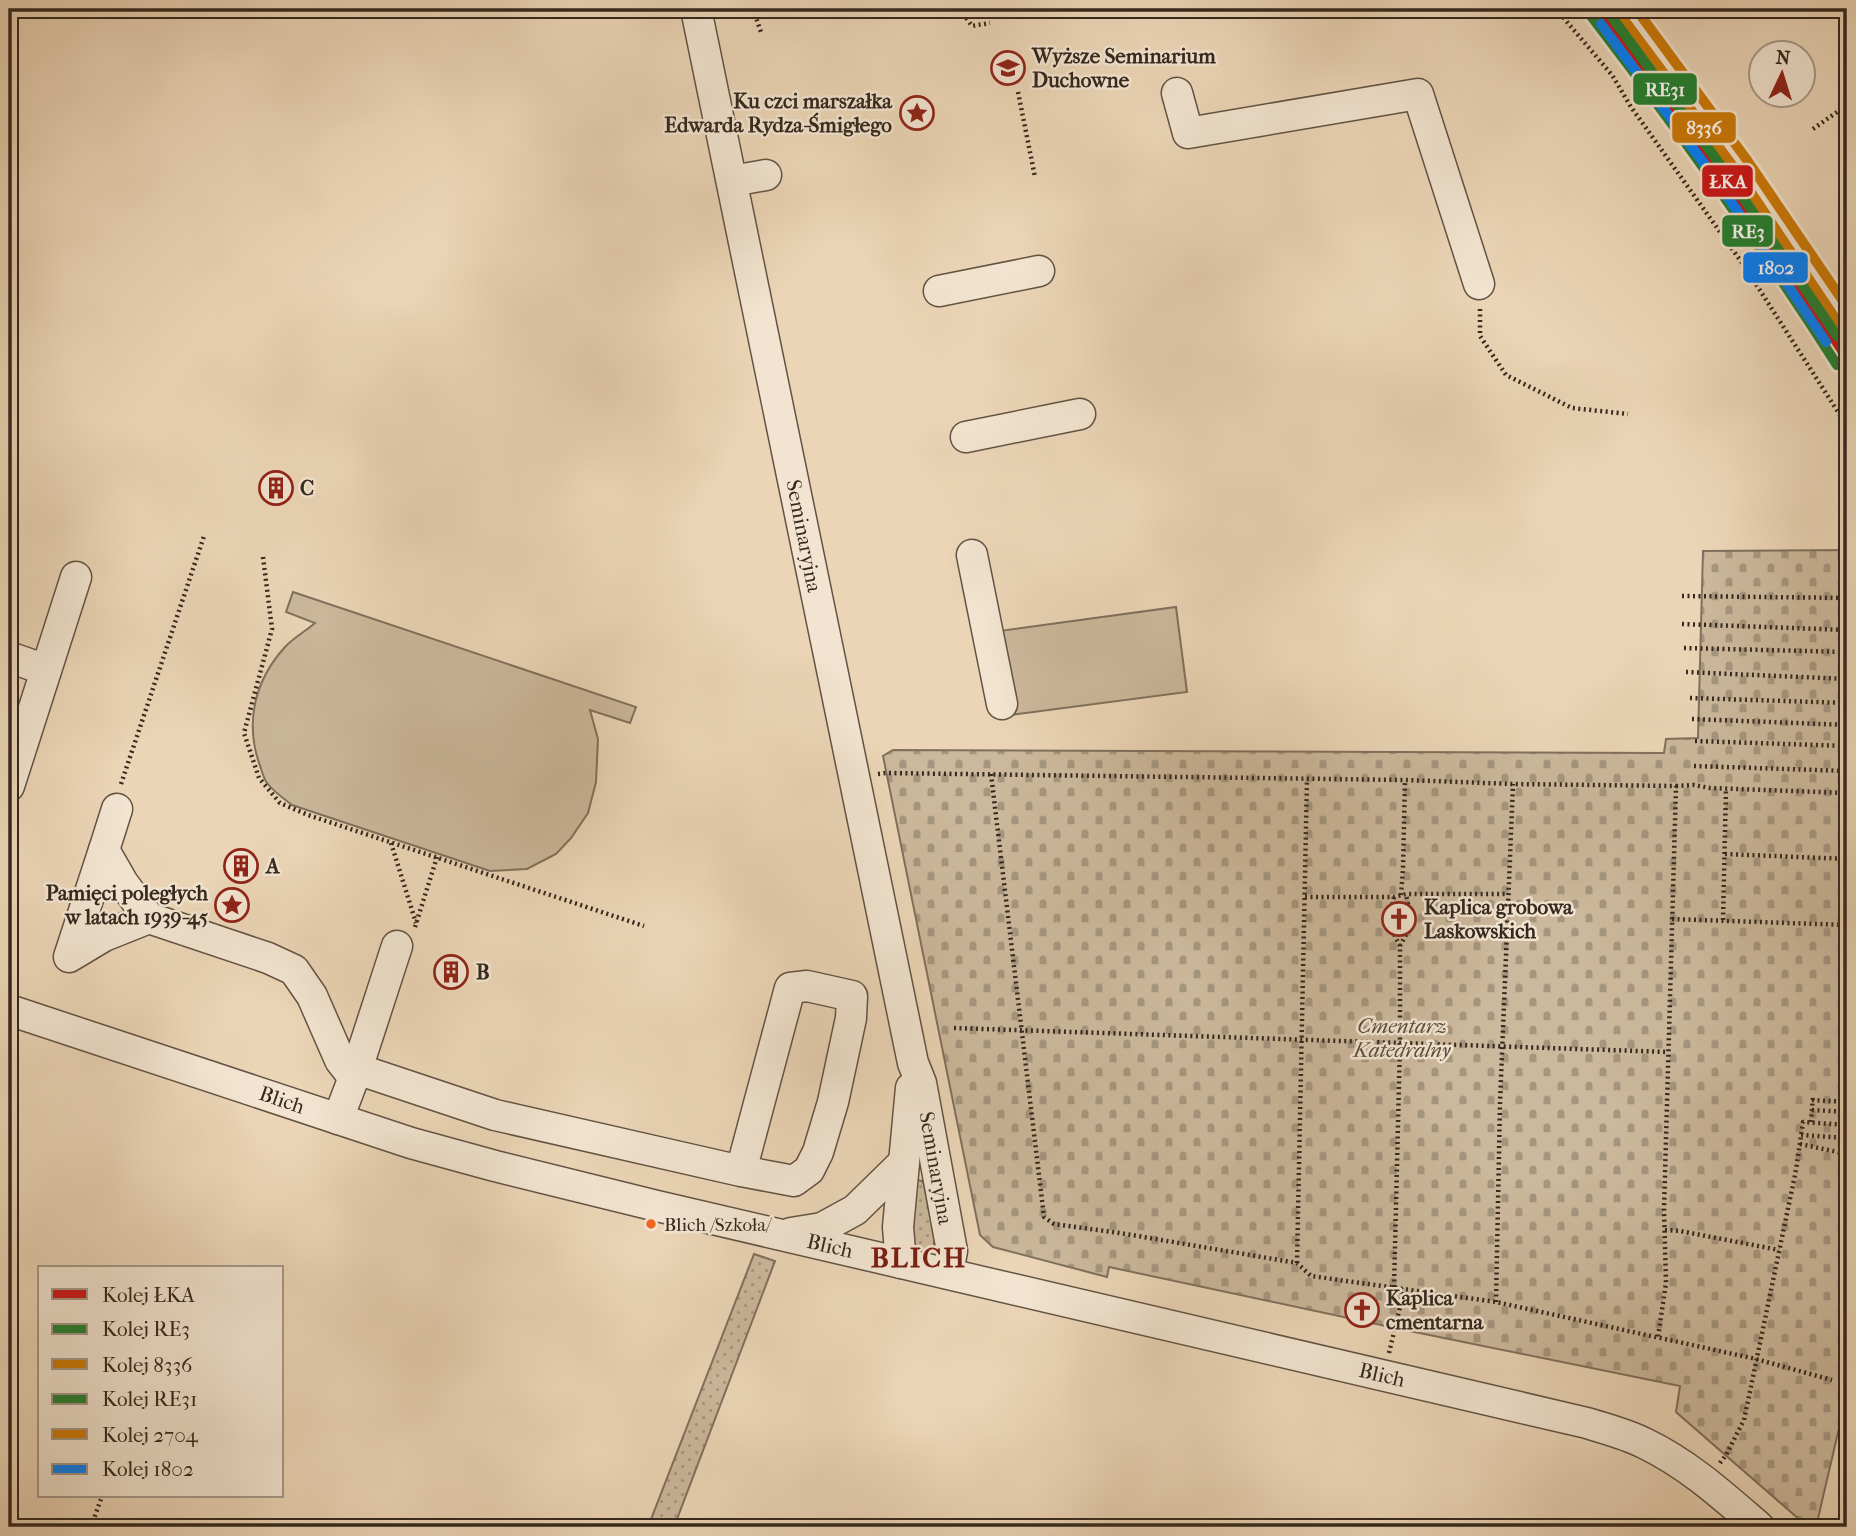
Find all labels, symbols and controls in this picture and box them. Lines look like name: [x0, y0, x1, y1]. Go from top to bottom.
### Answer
north arrow: [1748, 38, 1818, 108]
place label: Wyższe Seminarium Duchowne: [1031, 44, 1216, 92]
text: N: [1775, 47, 1792, 70]
school or university icon: Wyższe Seminarium Duchowne: [989, 49, 1027, 87]
line badge: RE31: [1632, 72, 1698, 106]
text: RE31: [1645, 79, 1685, 101]
place label: Ku czci marszałka Edwarda Rydza-Śmigłego: [664, 89, 893, 137]
place icon: Ku czci marszałka Edwarda Rydza-Śmigłego: [898, 94, 936, 132]
line badge: 8336: [1671, 111, 1737, 144]
text: 8336: [1686, 117, 1722, 139]
line badge: ŁKA: [1701, 164, 1754, 198]
text: ŁKA: [1709, 171, 1747, 193]
line badge: RE3: [1721, 214, 1774, 248]
text: RE3: [1731, 221, 1765, 243]
line badge: 1802: [1742, 251, 1809, 284]
text: 1802: [1758, 257, 1795, 279]
building icon: C: [257, 469, 295, 507]
place label: C: [300, 476, 314, 500]
street label: Seminaryjna: [781, 478, 827, 595]
building icon: A: [222, 847, 260, 885]
place label: A: [264, 854, 281, 878]
place label: Pamięci poległych w latach 1939-45: [46, 881, 208, 930]
place icon: Pamięci poległych w latach 1939-45: [213, 886, 251, 924]
place label: Kaplica grobowa Laskowskich: [1424, 895, 1574, 943]
church icon: Kaplica grobowa Laskowskich: [1380, 900, 1418, 938]
building icon: B: [432, 953, 470, 991]
place label: B: [476, 960, 490, 984]
park label: Cmentarz Katedralny: [1351, 1014, 1452, 1062]
street label: Blich: [256, 1081, 308, 1119]
street label: Seminaryjna: [914, 1110, 958, 1227]
place label: Blich /Szkoła/: [664, 1214, 772, 1236]
marker: Blich /Szkoła/: [644, 1217, 658, 1231]
street label: Blich: [805, 1229, 856, 1263]
district label: BLICH: [871, 1241, 967, 1274]
legend: [38, 1266, 284, 1498]
text: Kolej ŁKA: [102, 1283, 195, 1307]
place label: Kaplica cmentarna: [1386, 1286, 1484, 1334]
church icon: Kaplica cmentarna: [1343, 1291, 1381, 1329]
text: Kolej RE3: [102, 1317, 190, 1341]
text: Kolej 8336: [102, 1353, 193, 1377]
street label: Blich: [1357, 1358, 1408, 1392]
text: Kolej RE31: [102, 1387, 197, 1411]
text: Kolej 2704: [102, 1423, 199, 1447]
text: Kolej 1802: [102, 1457, 194, 1481]

